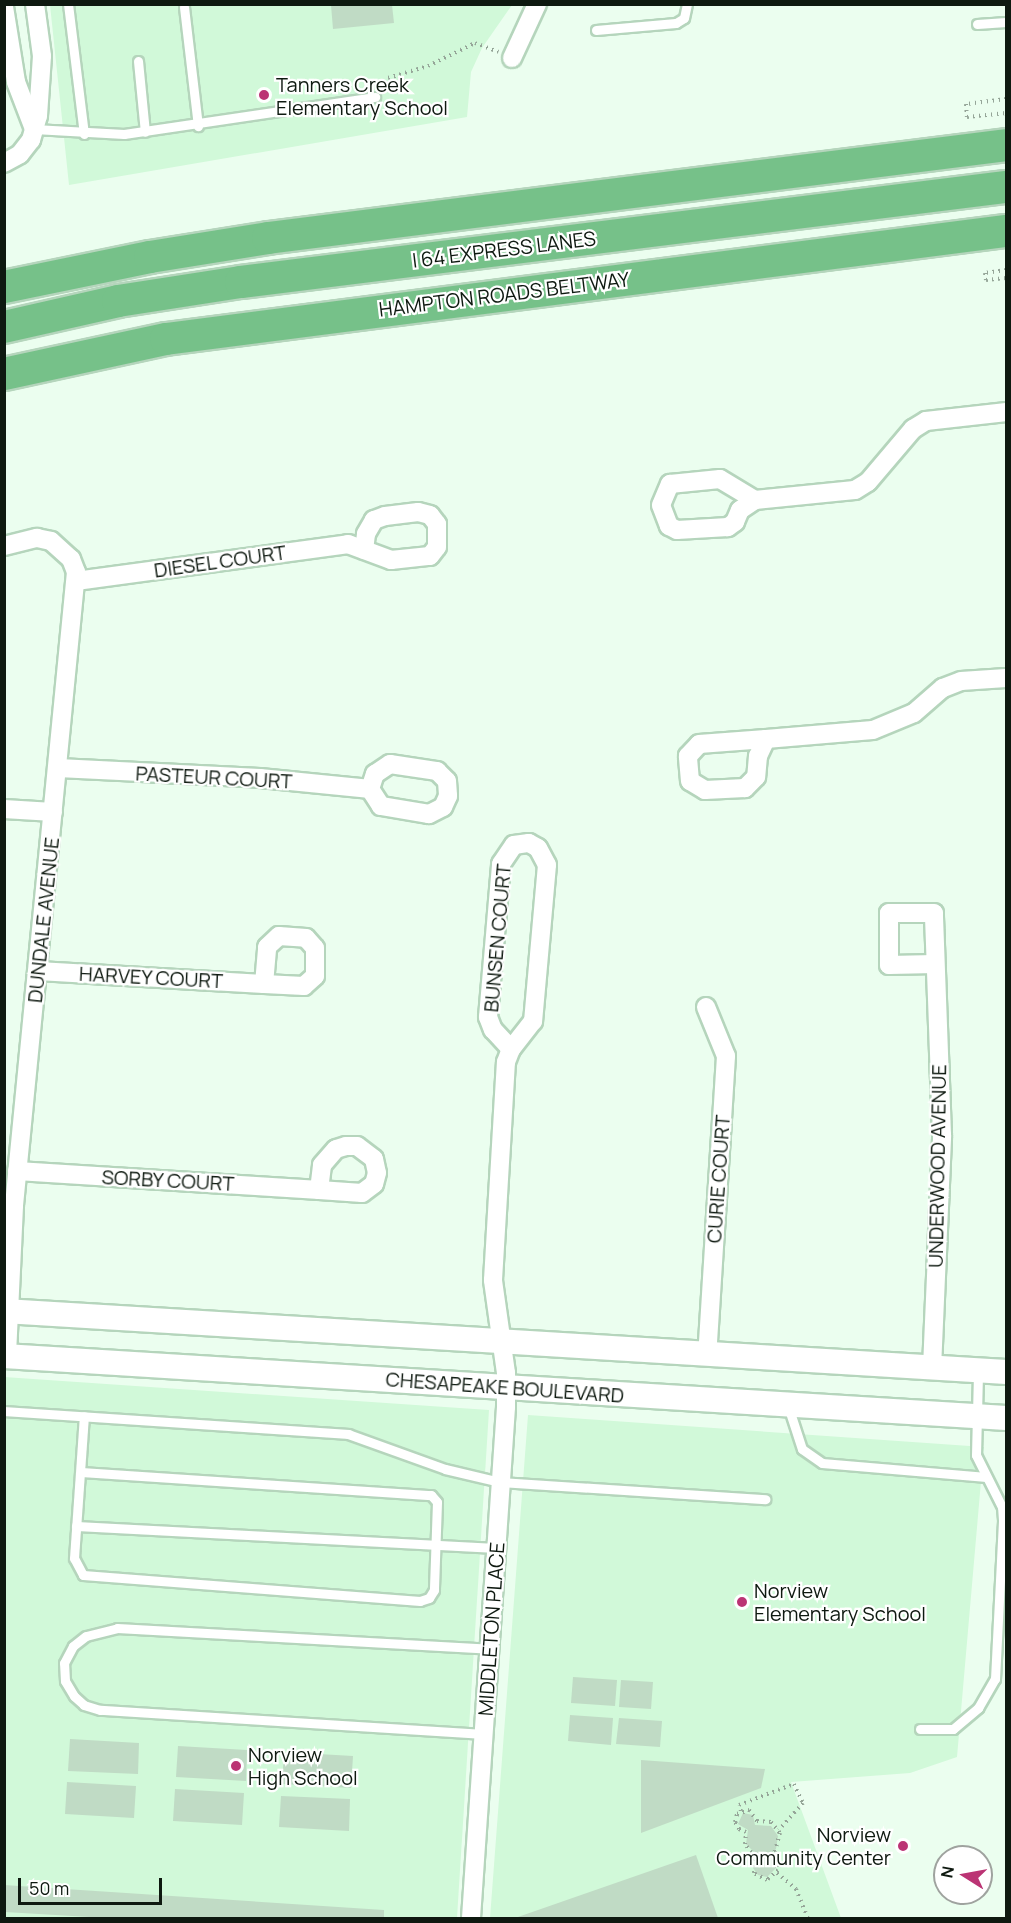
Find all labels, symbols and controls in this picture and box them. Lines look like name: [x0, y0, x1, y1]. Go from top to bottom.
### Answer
place label: Tanners Creek Elementary School: [276, 72, 448, 119]
marker: Tanners Creek Elementary School: [257, 88, 271, 102]
street label: I 64 EXPRESS LANES: [411, 226, 597, 272]
street label: HAMPTON ROADS BELTWAY: [377, 267, 631, 321]
street label: DIESEL COURT: [152, 540, 288, 582]
street label: PASTEUR COURT: [135, 761, 293, 793]
street label: DUNDALE AVENUE: [22, 836, 64, 1004]
street label: BUNSEN COURT: [479, 863, 515, 1013]
street label: HARVEY COURT: [78, 961, 224, 993]
street label: UNDERWOOD AVENUE: [923, 1064, 951, 1268]
street label: CURIE COURT: [702, 1114, 734, 1244]
street label: SORBY COURT: [101, 1165, 235, 1195]
street label: CHESAPEAKE BOULEVARD: [385, 1367, 625, 1407]
street label: MIDDLETON PLACE: [473, 1541, 509, 1717]
place label: Norview Elementary School: [754, 1578, 926, 1625]
marker: Norview Elementary School: [735, 1595, 749, 1609]
place label: Norview High School: [248, 1742, 358, 1789]
marker: Norview High School: [229, 1759, 243, 1773]
place label: Norview Community Center: [716, 1822, 891, 1869]
marker: Norview Community Center: [896, 1839, 910, 1853]
north arrow: [933, 1845, 993, 1905]
text: N: [935, 1864, 959, 1880]
scale bar: [21, 1866, 165, 1904]
text: 50 m: [29, 1876, 69, 1900]

